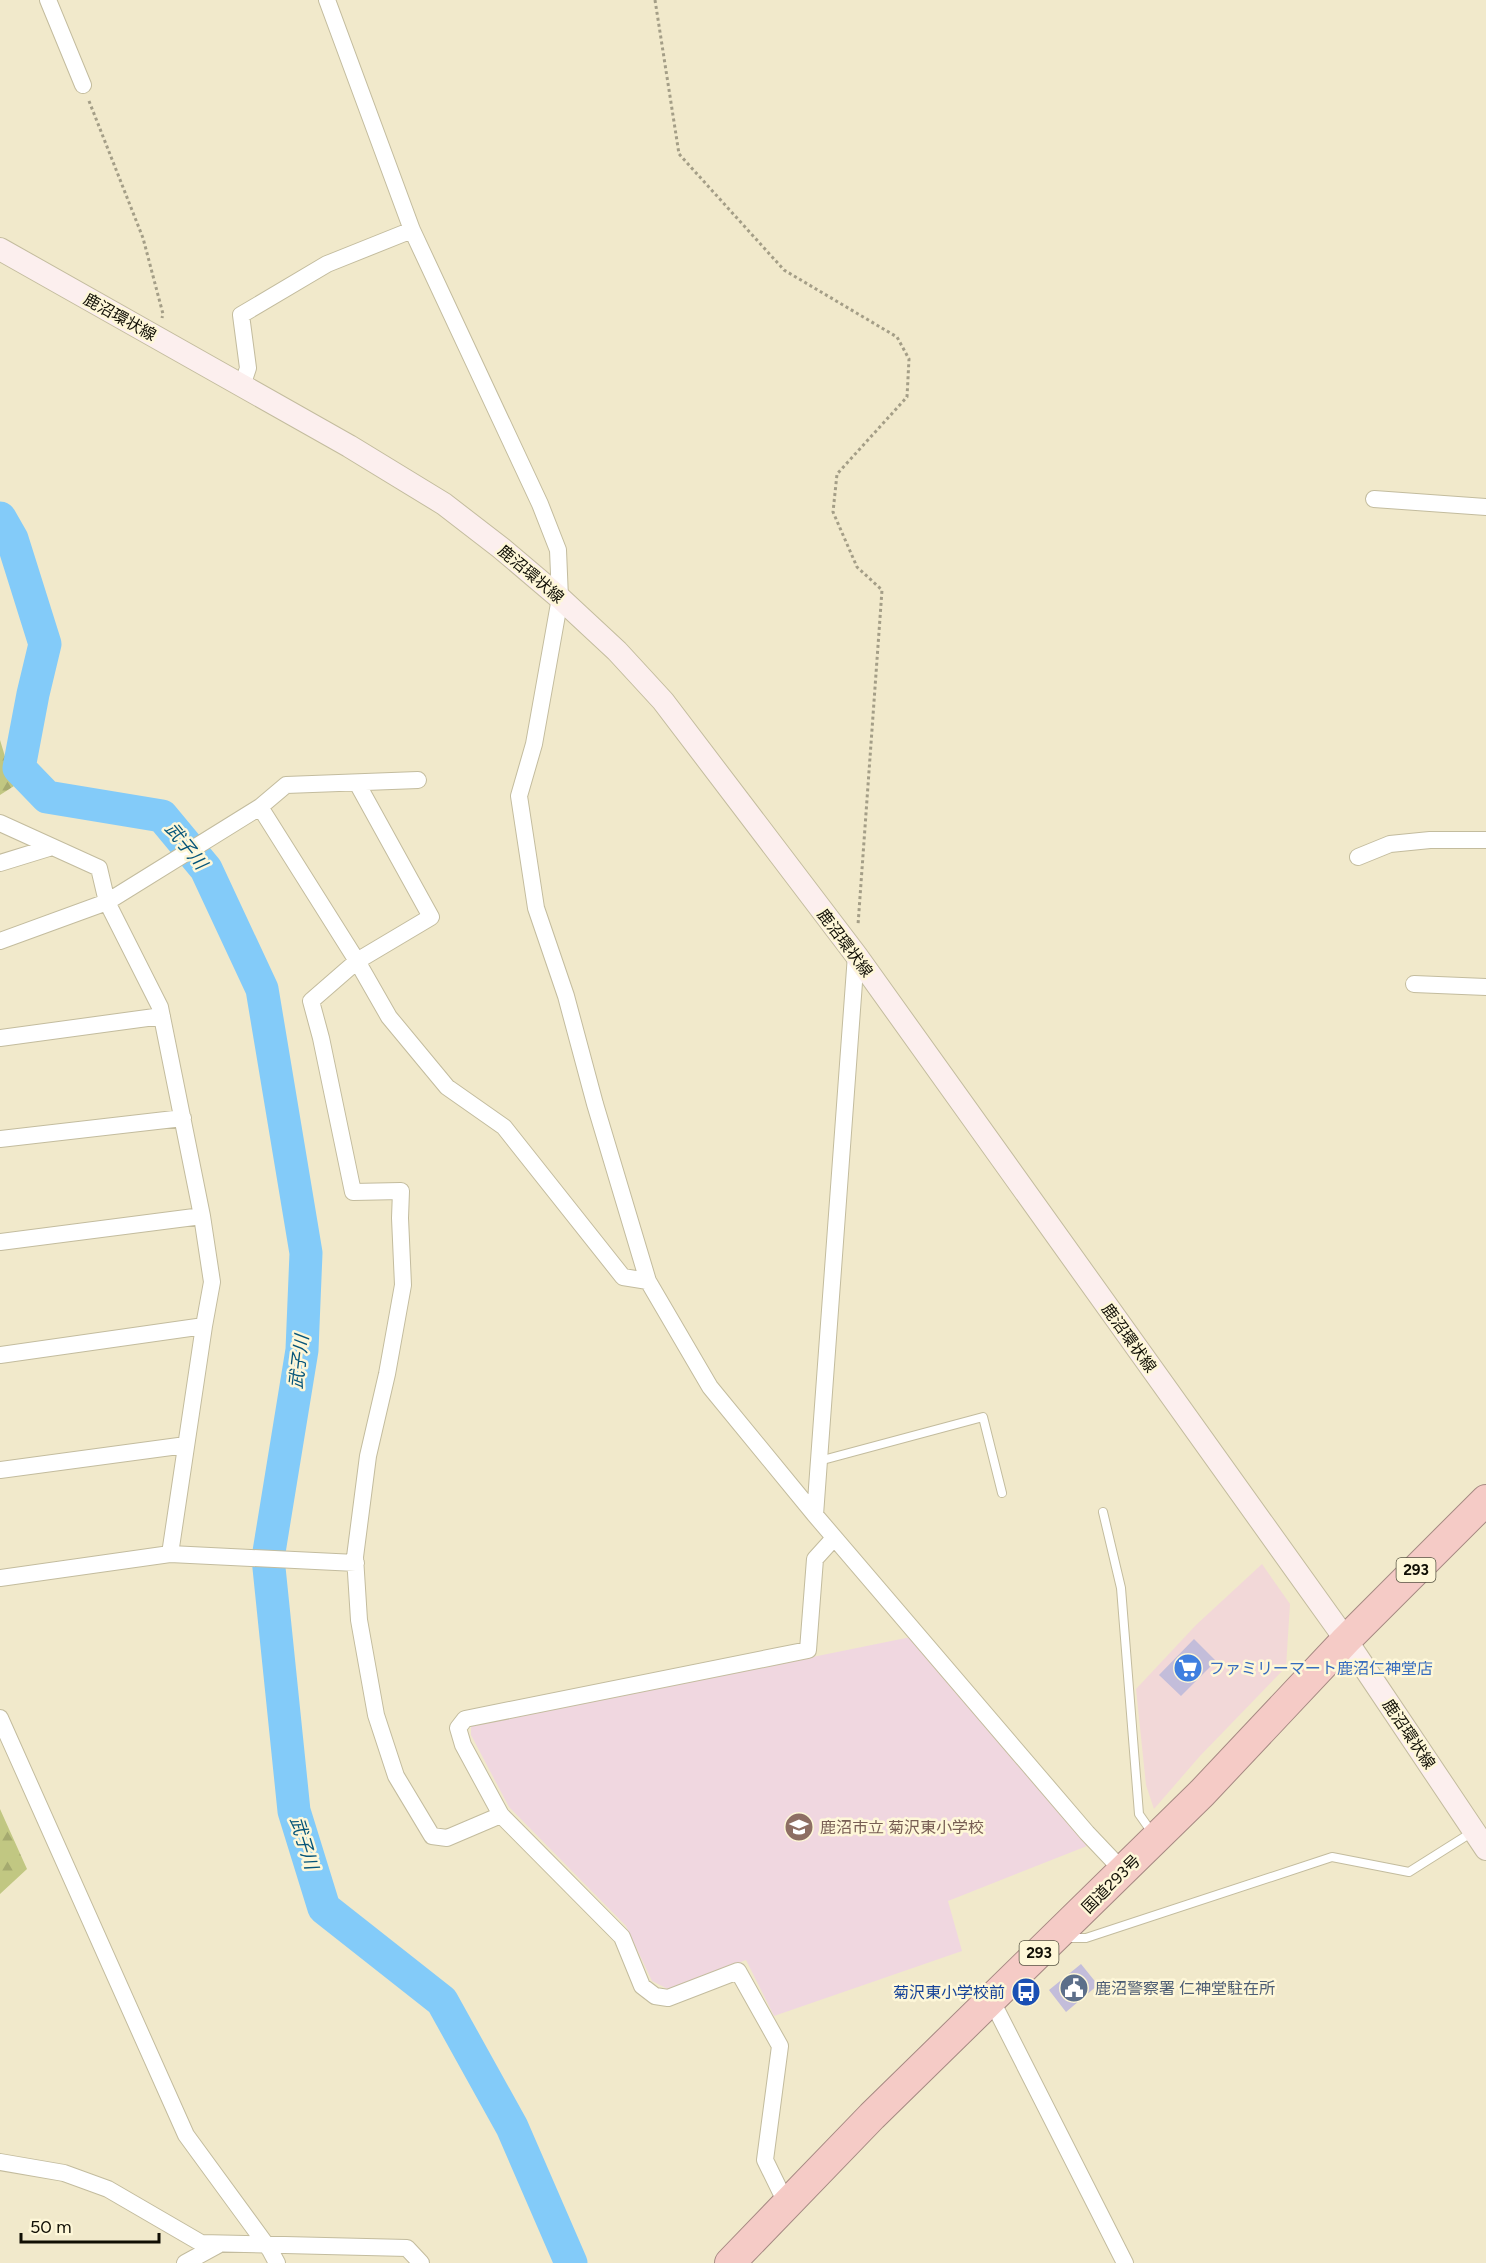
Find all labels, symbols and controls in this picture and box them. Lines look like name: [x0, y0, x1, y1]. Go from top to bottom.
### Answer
street label: 鹿沼環状線: [80, 289, 160, 345]
street label: 鹿沼環状線: [494, 541, 568, 607]
water label: 武子川: [160, 818, 213, 875]
street label: 鹿沼環状線: [813, 905, 877, 981]
street label: 鹿沼環状線: [1098, 1300, 1160, 1376]
water label: 武子川: [285, 1332, 313, 1390]
road number: 293: [1396, 1558, 1436, 1582]
supermarket icon: ファミリーマート鹿沼仁神堂店: [1172, 1652, 1204, 1684]
place label: ファミリーマート鹿沼仁神堂店: [1209, 1659, 1433, 1678]
street label: 鹿沼環状線: [1379, 1696, 1439, 1772]
school or university icon: 鹿沼市立 菊沢東小学校: [783, 1811, 815, 1843]
water label: 武子川: [286, 1814, 323, 1874]
place label: 鹿沼市立 菊沢東小学校: [820, 1818, 984, 1837]
street label: 国道293号: [1078, 1851, 1144, 1917]
road number: 293: [1020, 1941, 1058, 1965]
public building icon: 鹿沼警察署 仁神堂駐在所: [1058, 1972, 1090, 2004]
bus stop icon: 菊沢東小学校前: [1010, 1976, 1042, 2008]
place label: 鹿沼警察署 仁神堂駐在所: [1095, 1979, 1275, 1998]
place label: 菊沢東小学校前: [893, 1983, 1005, 2002]
scale bar: [21, 2206, 159, 2244]
text: 50 m: [30, 2216, 72, 2238]

